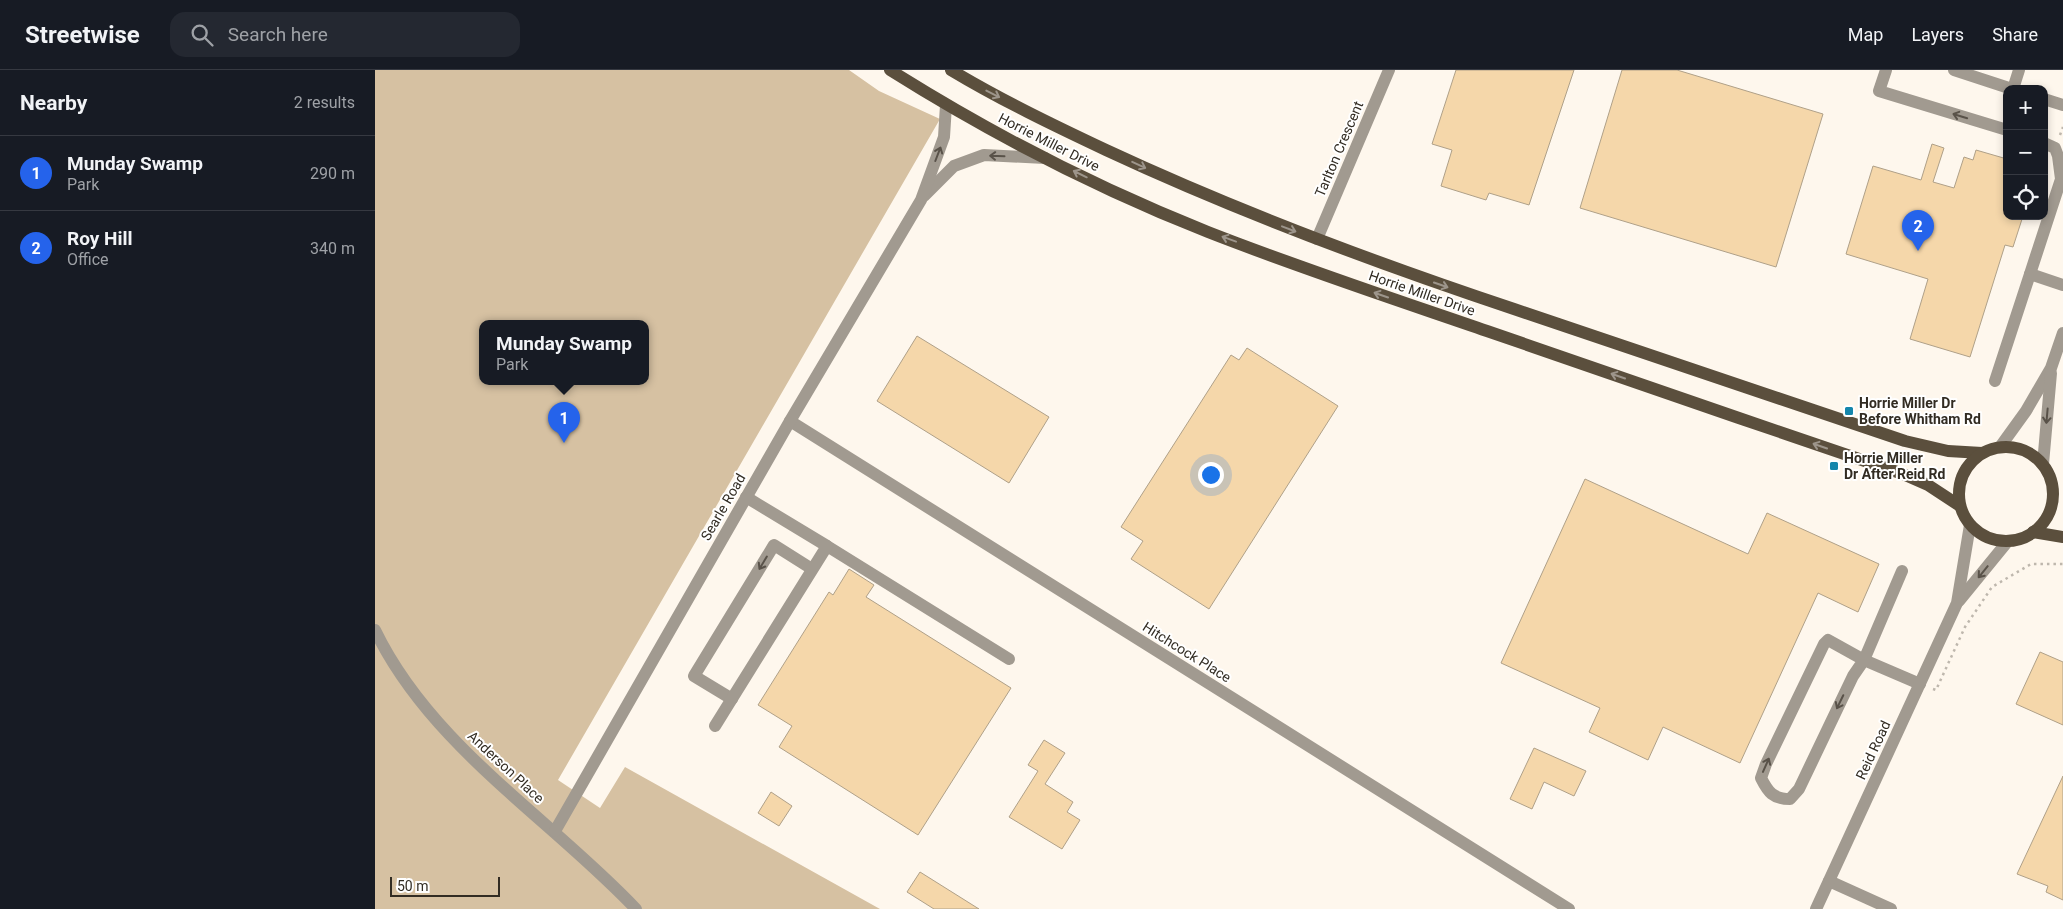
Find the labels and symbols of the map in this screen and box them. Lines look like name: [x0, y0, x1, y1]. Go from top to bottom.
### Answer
one-way arrow: [985, 90, 1000, 100]
street label: Tarlton Crescent: [1312, 98, 1367, 199]
street label: Horrie Miller Drive: [996, 110, 1102, 174]
one-way arrow: [1953, 111, 1969, 120]
one-way arrow: [934, 147, 943, 162]
one-way arrow: [989, 151, 1006, 161]
one-way arrow: [1131, 161, 1146, 171]
one-way arrow: [1073, 169, 1088, 179]
pin: 2: [1902, 210, 1934, 251]
one-way arrow: [1281, 225, 1296, 234]
one-way arrow: [1221, 234, 1237, 243]
street label: Horrie Miller Drive: [1367, 267, 1477, 319]
one-way arrow: [1433, 281, 1448, 290]
one-way arrow: [1374, 290, 1390, 299]
one-way arrow: [1610, 371, 1626, 380]
place label: Horrie Miller Dr Before Whitham Rd: [1859, 395, 1981, 427]
pin: 1: [548, 402, 580, 443]
marker: Horrie Miller Dr Before Whitham Rd: [1843, 405, 1855, 417]
one-way arrow: [2042, 408, 2052, 424]
one-way arrow: [1813, 441, 1828, 450]
place label: Horrie Miller Dr After Reid Rd: [1844, 450, 1946, 482]
marker: Horrie Miller Dr After Reid Rd: [1828, 460, 1840, 472]
your location: [1198, 462, 1224, 488]
street label: Searle Road: [697, 471, 749, 543]
one-way arrow: [758, 555, 768, 569]
one-way arrow: [1977, 565, 1988, 578]
street label: Hitchcock Place: [1140, 619, 1234, 685]
one-way arrow: [1834, 695, 1844, 710]
street label: Reid Road: [1852, 718, 1894, 782]
street label: Anderson Place: [465, 728, 547, 806]
one-way arrow: [1762, 758, 1772, 773]
scale bar: [390, 874, 500, 897]

